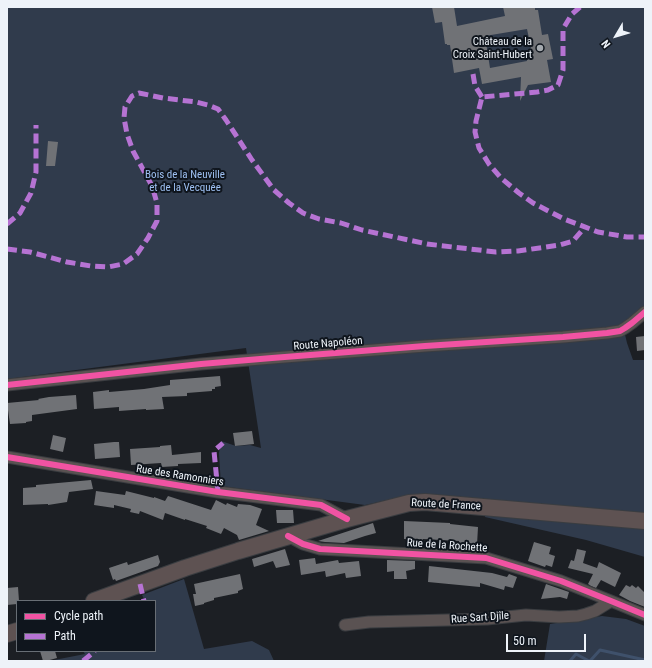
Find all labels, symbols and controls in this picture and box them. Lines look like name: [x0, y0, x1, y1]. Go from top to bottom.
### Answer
north arrow: [596, 16, 636, 56]
place label: Château de la Croix Saint-Hubert: [453, 35, 532, 61]
text: N: [599, 37, 613, 50]
marker: Château de la Croix Saint-Hubert: [535, 43, 545, 53]
park label: Bois de la Neuville et de la Vecquée: [145, 168, 225, 194]
street label: Route Napoléon: [293, 334, 363, 354]
street label: Rue des Ramonniers: [135, 463, 225, 489]
street label: Route de France: [411, 497, 481, 513]
street label: Rue de la Rochette: [406, 537, 488, 555]
legend: [16, 600, 156, 652]
text: Cycle path: [54, 609, 103, 623]
street label: Rue Sart Djîle: [450, 609, 510, 627]
scale bar: [508, 626, 588, 652]
text: Path: [54, 629, 76, 643]
text: 50 m: [513, 634, 537, 648]

